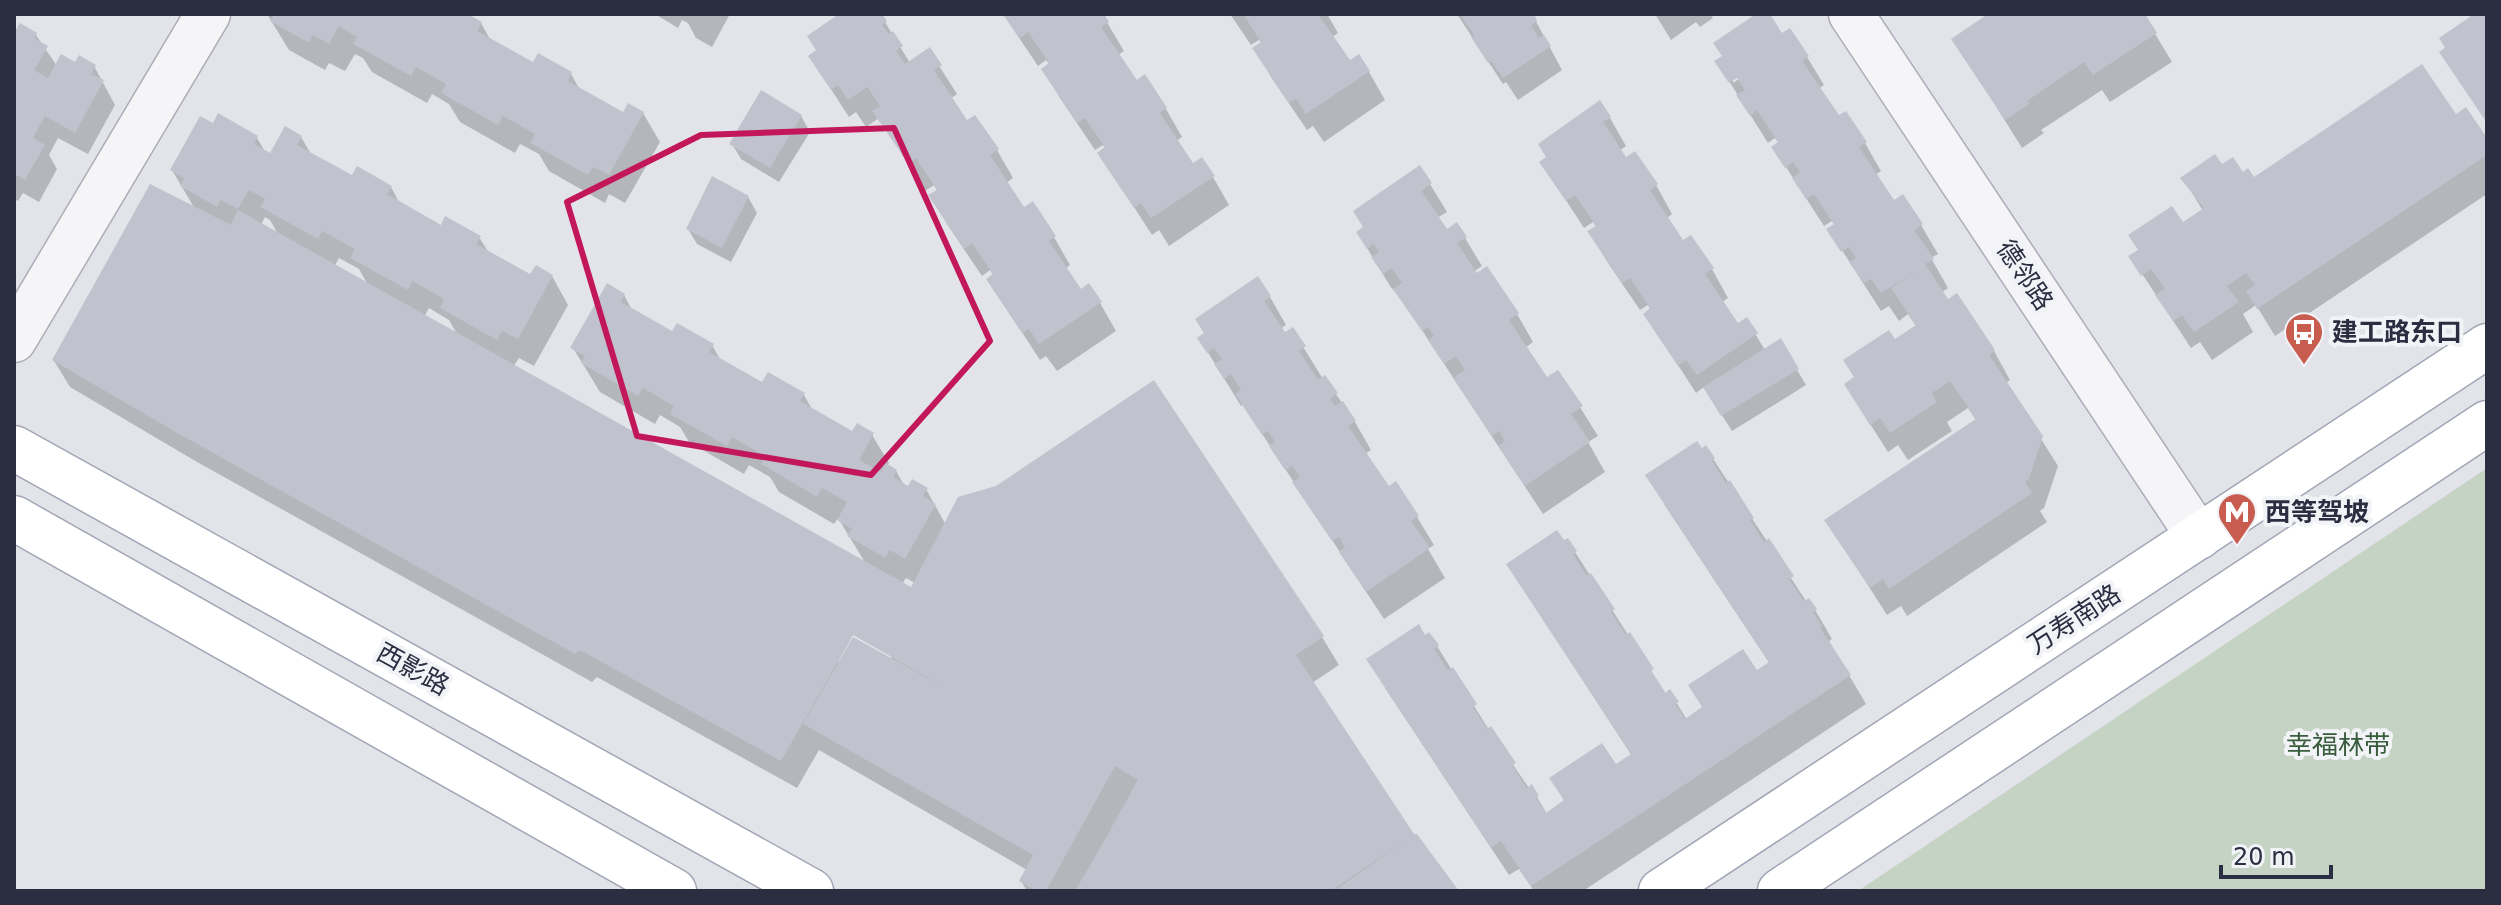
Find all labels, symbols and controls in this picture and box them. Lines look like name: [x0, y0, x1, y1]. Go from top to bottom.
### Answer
street label: 德邻路: [1991, 234, 2059, 316]
bus stop icon: 建工路东口: [2283, 311, 2325, 366]
place label: 建工路东口: [2332, 317, 2462, 347]
metro station icon: 西等驾坡: [2216, 491, 2258, 546]
place label: 西等驾坡: [2265, 497, 2369, 527]
street label: 万寿南路: [2022, 578, 2126, 660]
street label: 西影路: [372, 637, 454, 701]
park label: 幸福林带: [2286, 730, 2390, 760]
scale bar: [2221, 829, 2331, 879]
text: 20 m: [2233, 843, 2295, 871]

